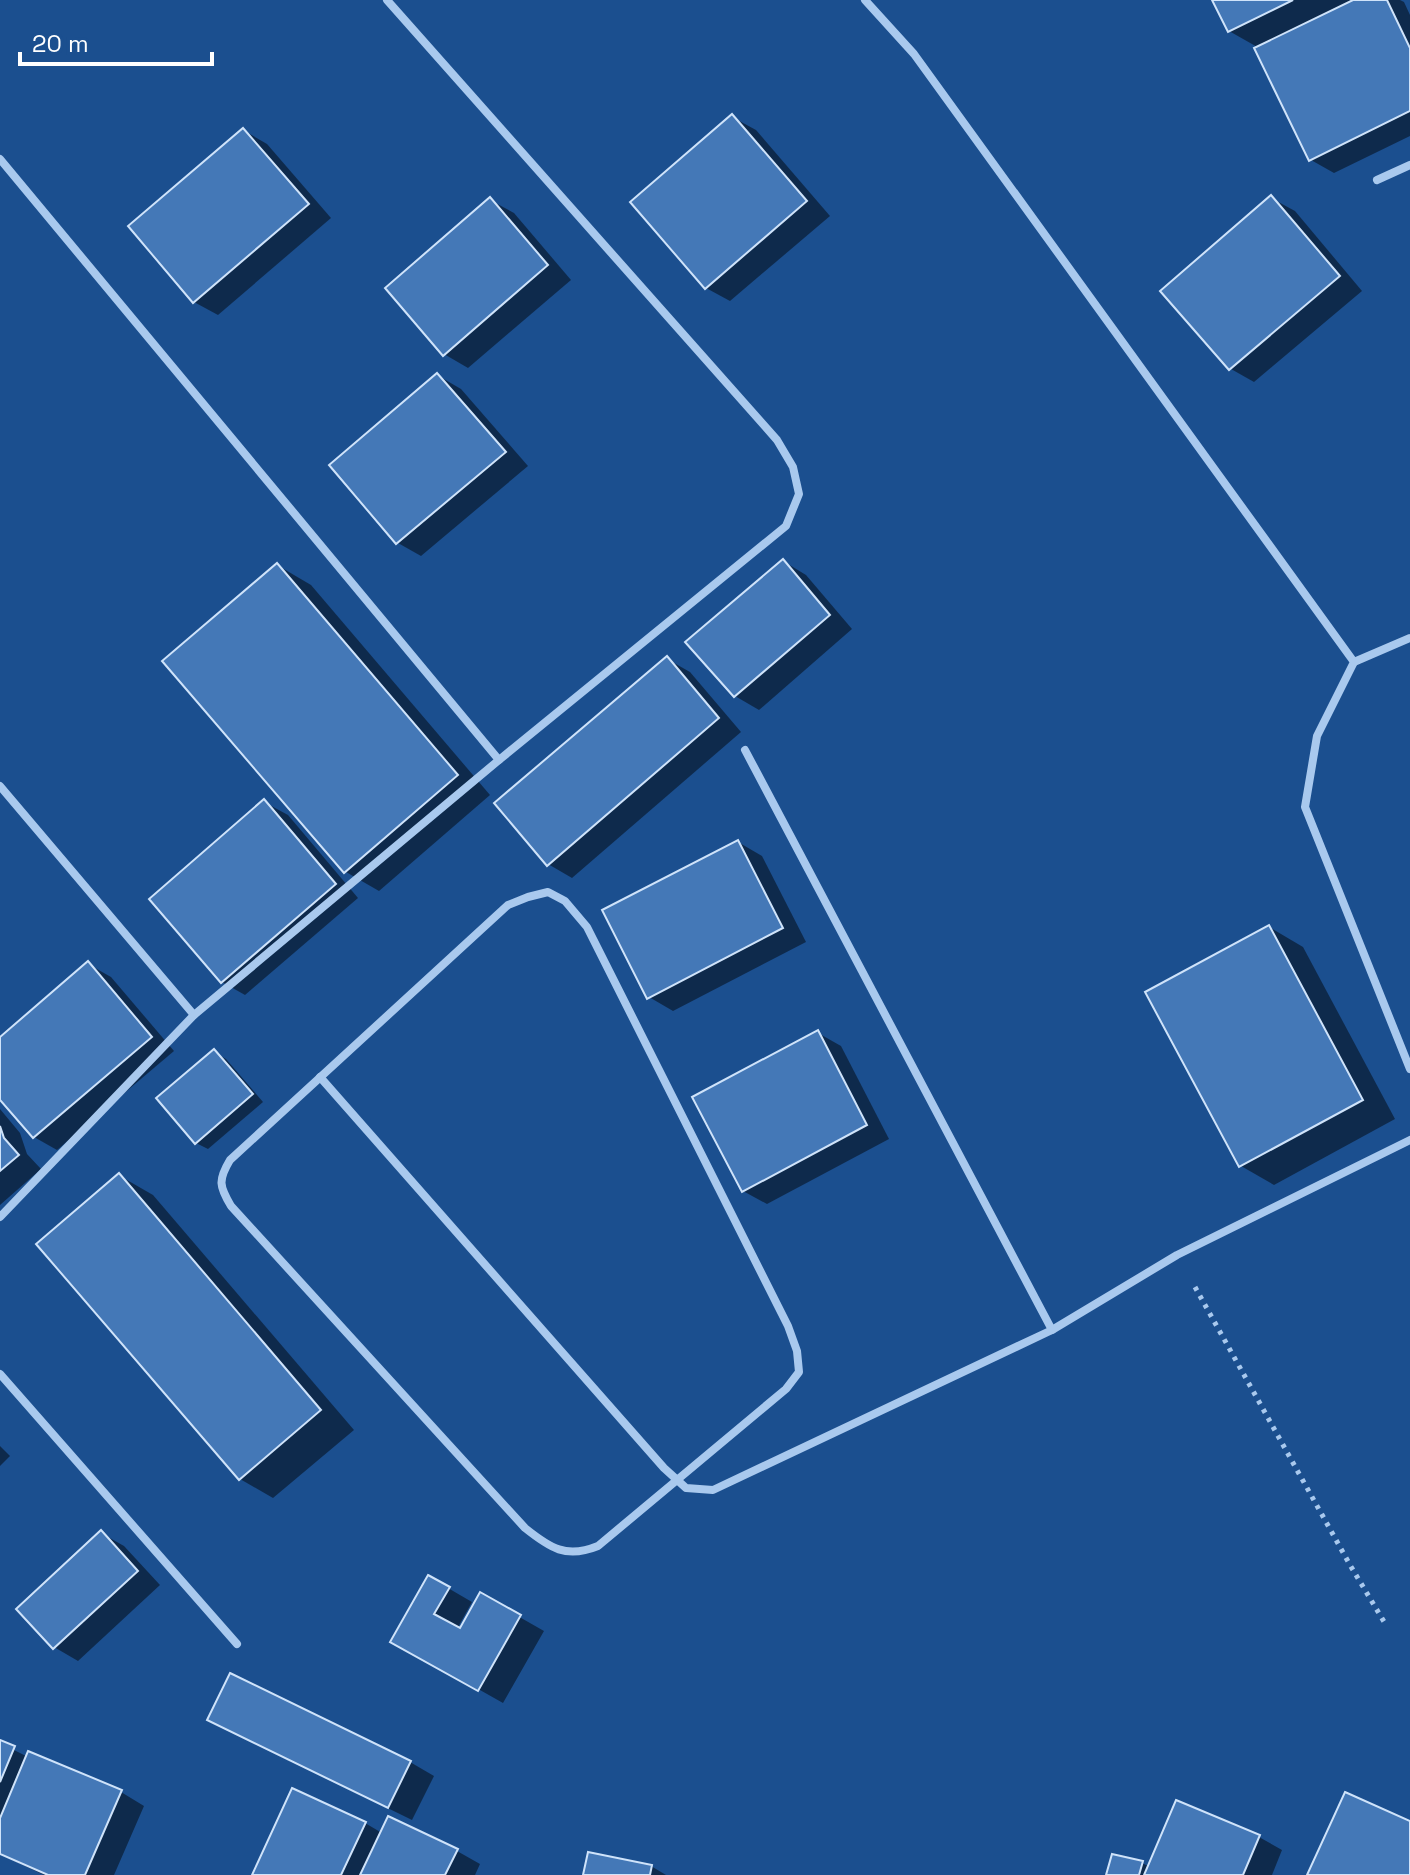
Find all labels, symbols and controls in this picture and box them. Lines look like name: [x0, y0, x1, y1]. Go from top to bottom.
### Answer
scale bar: [20, 16, 212, 66]
text: 20 m: [32, 28, 89, 59]

